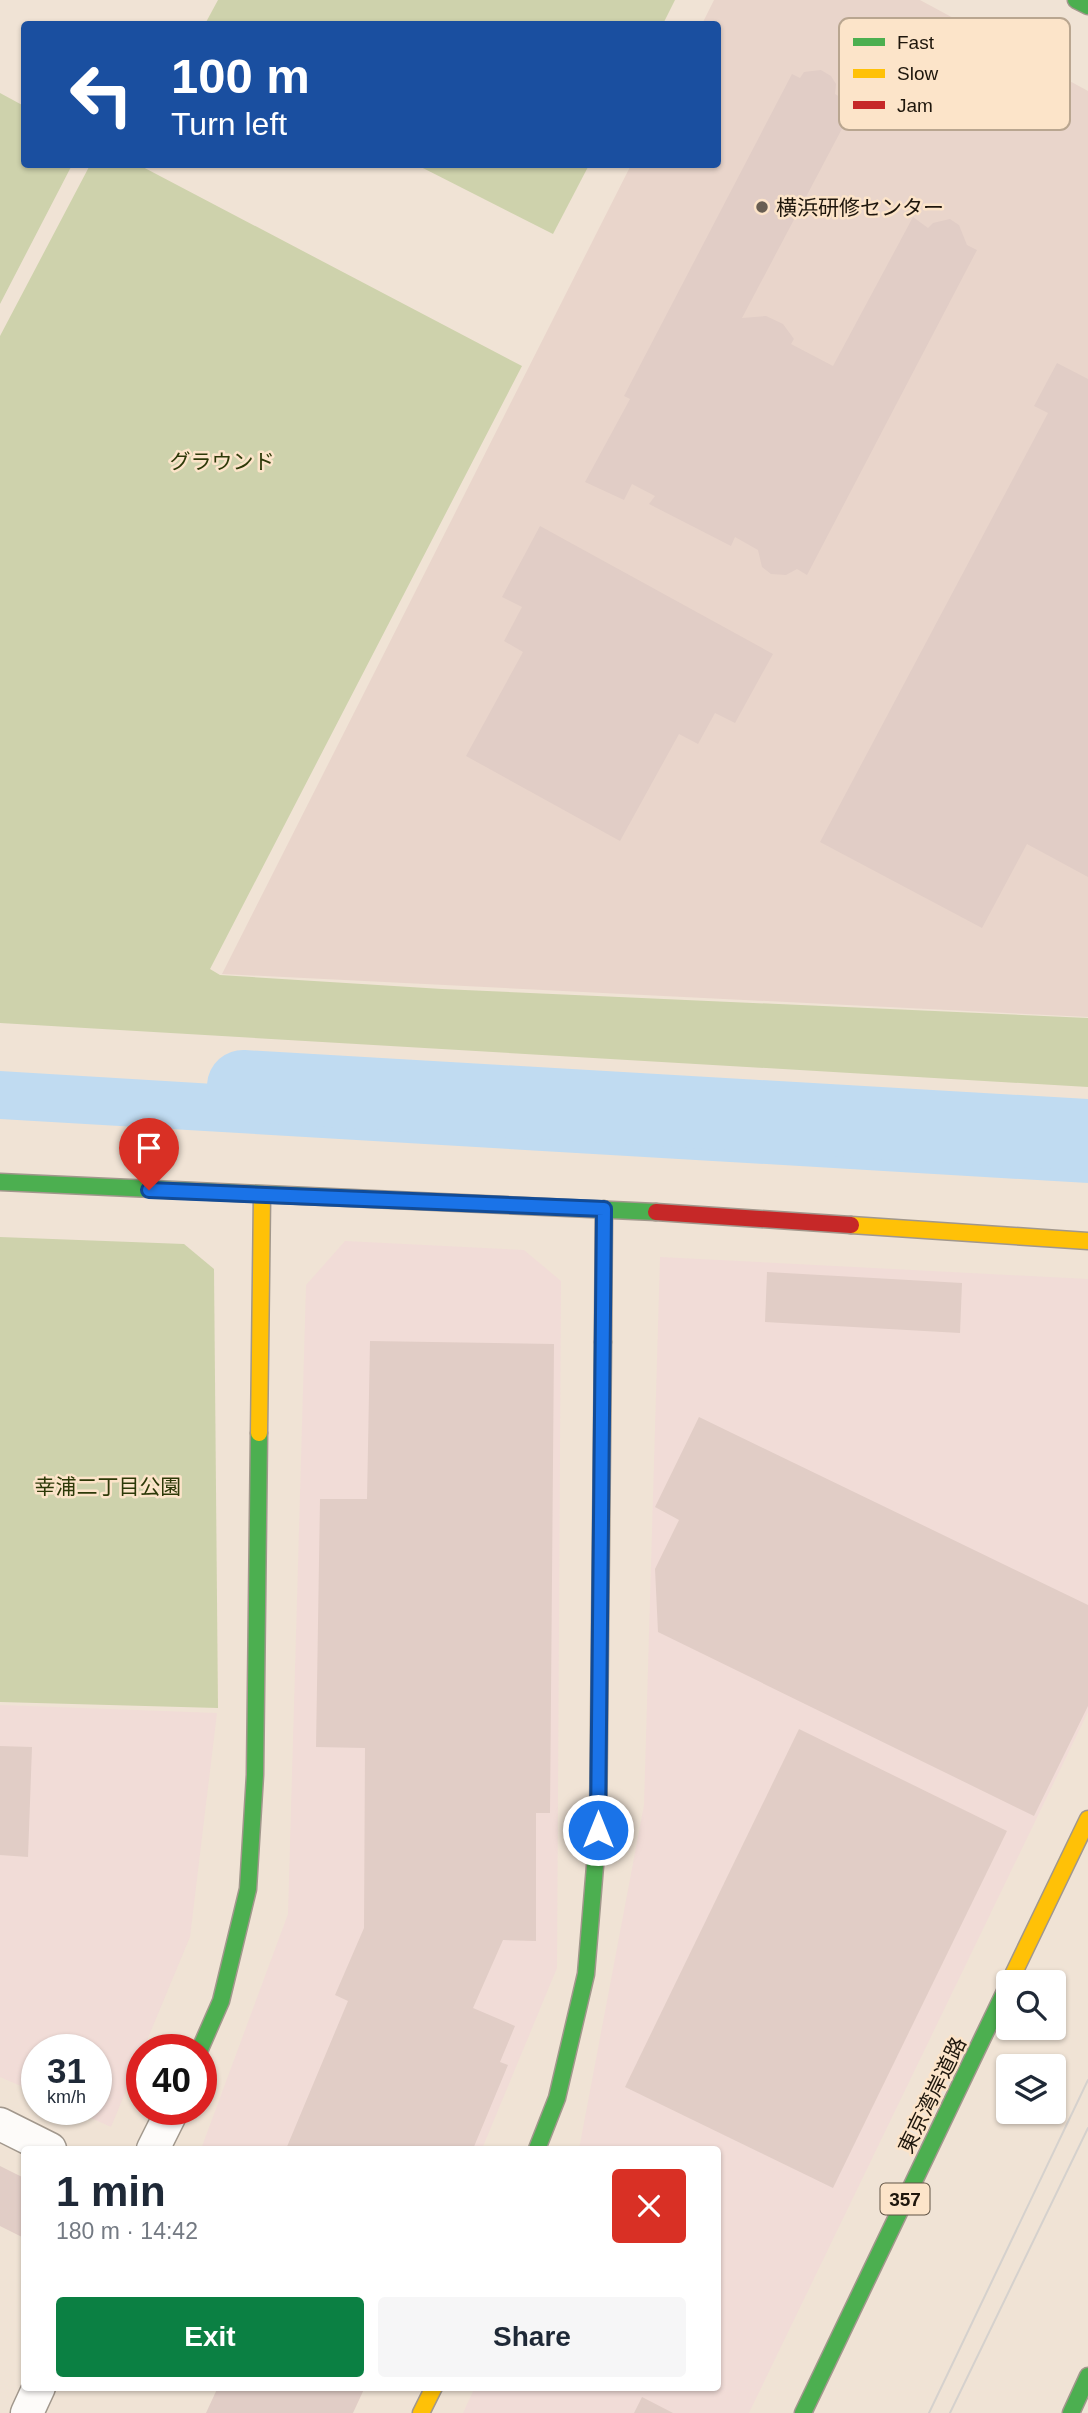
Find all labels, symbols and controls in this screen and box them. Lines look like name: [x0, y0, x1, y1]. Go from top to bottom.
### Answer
legend: [839, 18, 1070, 130]
text: Fast: [897, 32, 935, 53]
icon: left: [56, 49, 147, 140]
text: 100 m: [171, 49, 310, 103]
text: Slow: [897, 63, 938, 84]
text: Jam: [897, 95, 933, 116]
text: Turn left: [171, 106, 287, 142]
place label: 横浜研修センター: [776, 196, 944, 219]
marker: 横浜研修センター: [754, 199, 770, 215]
park label: グラウンド: [170, 450, 275, 473]
pin: [119, 1118, 179, 1190]
icon: arrive: [130, 1129, 168, 1167]
park label: 幸浦二丁目公園: [35, 1475, 182, 1498]
position arrow: [561, 1793, 635, 1867]
map controls: [996, 1970, 1066, 2124]
button: search: [996, 1970, 1066, 2040]
street label: 東京湾岸道路: [894, 2033, 970, 2157]
speed limit sign: 40: [126, 2034, 217, 2125]
text: 31: [47, 2051, 86, 2090]
button: layers: [996, 2054, 1066, 2124]
text: km/h: [47, 2087, 86, 2107]
text: 1 min: [56, 2168, 166, 2215]
button: close: [612, 2169, 686, 2243]
road number: 357: [880, 2184, 930, 2214]
text: 180 m · 14:42: [56, 2218, 198, 2244]
button: Exit: [56, 2297, 364, 2377]
button: Share: [378, 2297, 686, 2377]

